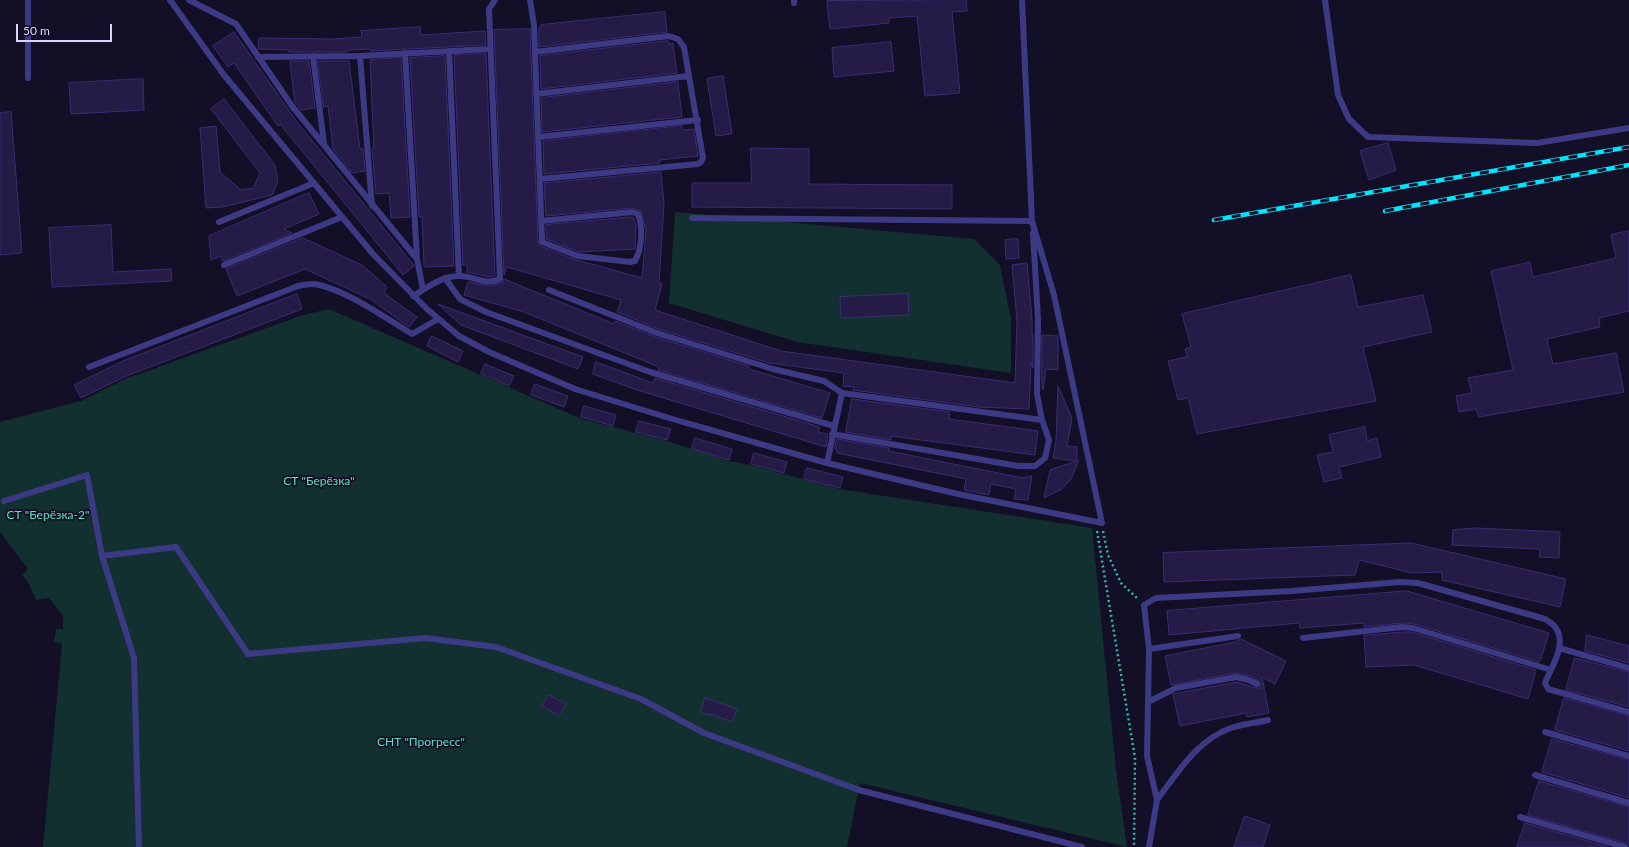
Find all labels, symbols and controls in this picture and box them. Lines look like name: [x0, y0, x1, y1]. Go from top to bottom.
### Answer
scale bar: [18, 16, 114, 42]
text: 50 m: [23, 23, 50, 38]
park label: СТ "Берёзка": [283, 474, 355, 488]
park label: СТ "Берёзка-2": [7, 508, 89, 522]
park label: СНТ "Прогресс": [377, 735, 465, 749]

